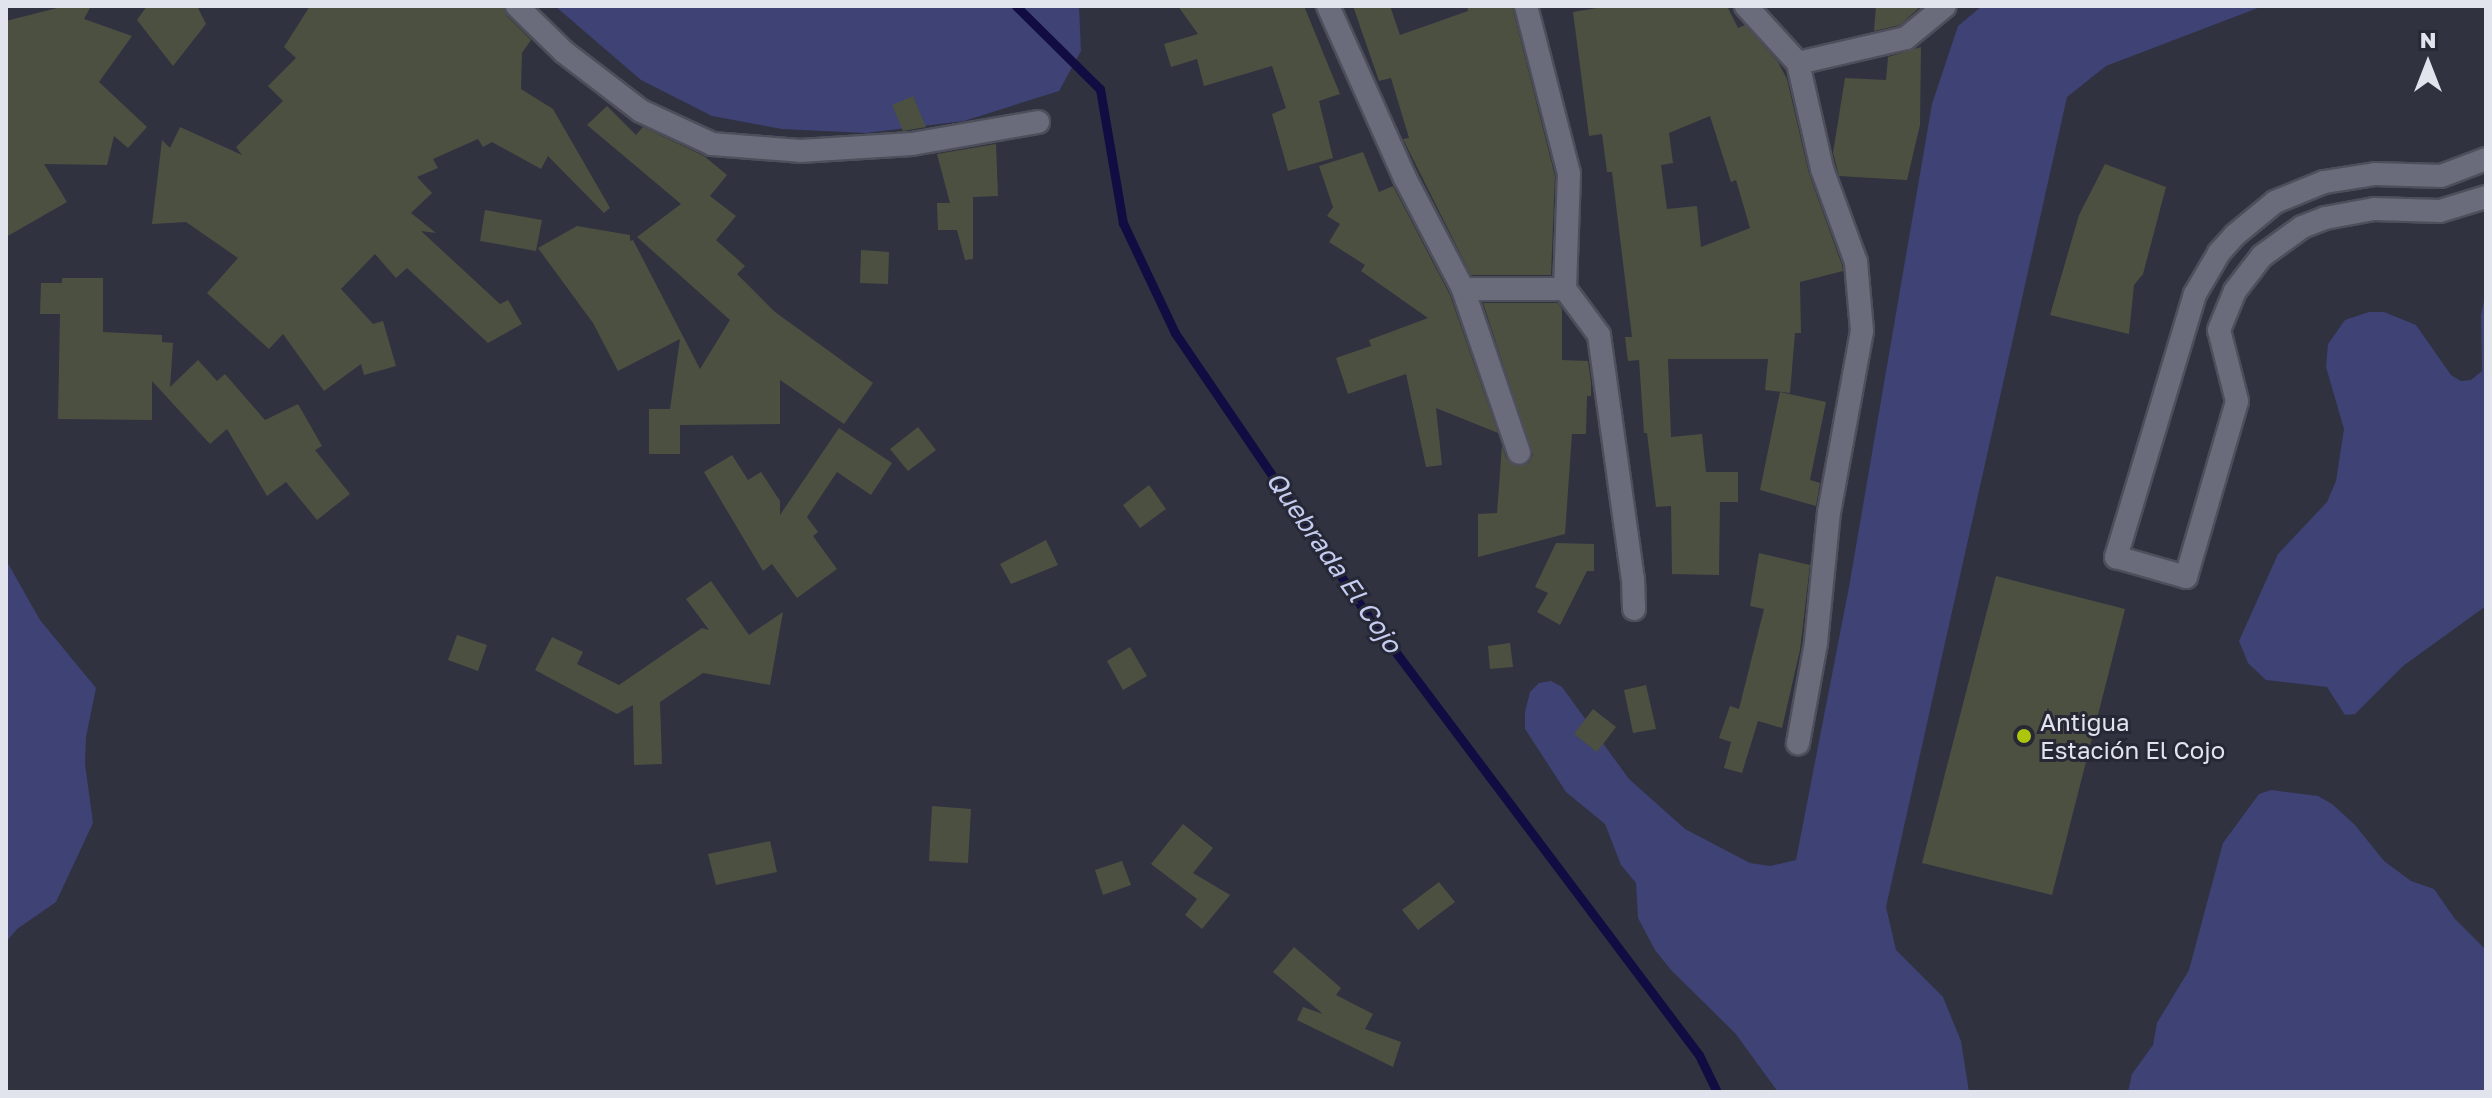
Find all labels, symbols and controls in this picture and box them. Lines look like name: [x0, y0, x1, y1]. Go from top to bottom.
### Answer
north arrow: [2388, 24, 2468, 104]
text: N: [2420, 26, 2436, 53]
water label: Quebrada El Cojo: [1260, 465, 1408, 659]
place label: Antigua Estación El Cojo: [2040, 708, 2225, 764]
marker: Antigua Estación El Cojo: [2015, 727, 2033, 745]

